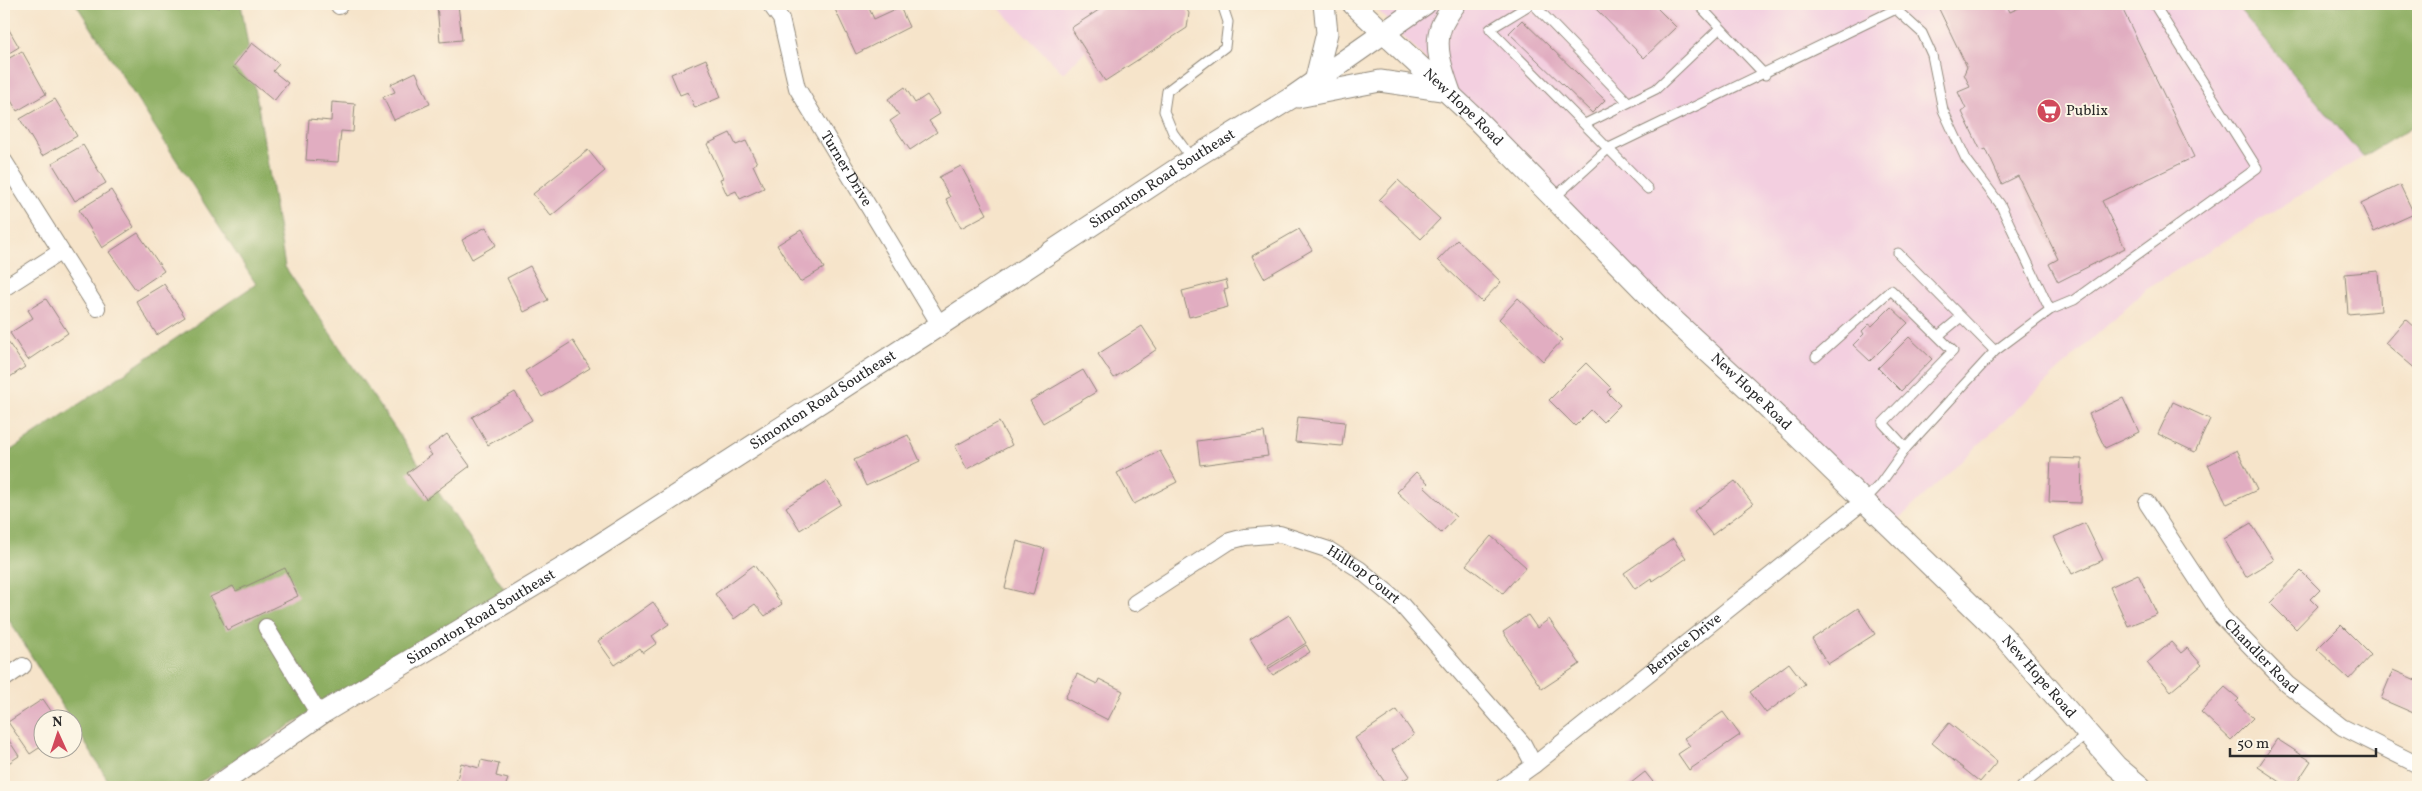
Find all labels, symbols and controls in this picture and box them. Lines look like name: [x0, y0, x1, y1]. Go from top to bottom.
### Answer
street label: New Hope Road: [1418, 64, 1508, 151]
supermarket icon: Publix: [2036, 98, 2062, 124]
place label: Publix: [2066, 101, 2108, 122]
street label: Simonton Road Southeast: [1085, 124, 1240, 234]
street label: Turner Drive: [815, 127, 877, 211]
street label: Simonton Road Southeast: [746, 345, 900, 455]
street label: New Hope Road: [1706, 349, 1796, 435]
street label: Hilltop Court: [1322, 540, 1405, 609]
street label: Simonton Road Southeast: [403, 564, 560, 670]
street label: Bernice Drive: [1643, 608, 1726, 681]
street label: Chandler Road: [2219, 614, 2302, 699]
street label: New Hope Road: [1996, 631, 2081, 723]
north arrow: [32, 708, 82, 758]
text: N: [52, 713, 63, 732]
scale bar: [2230, 726, 2376, 758]
text: 50 m: [2237, 734, 2269, 755]

